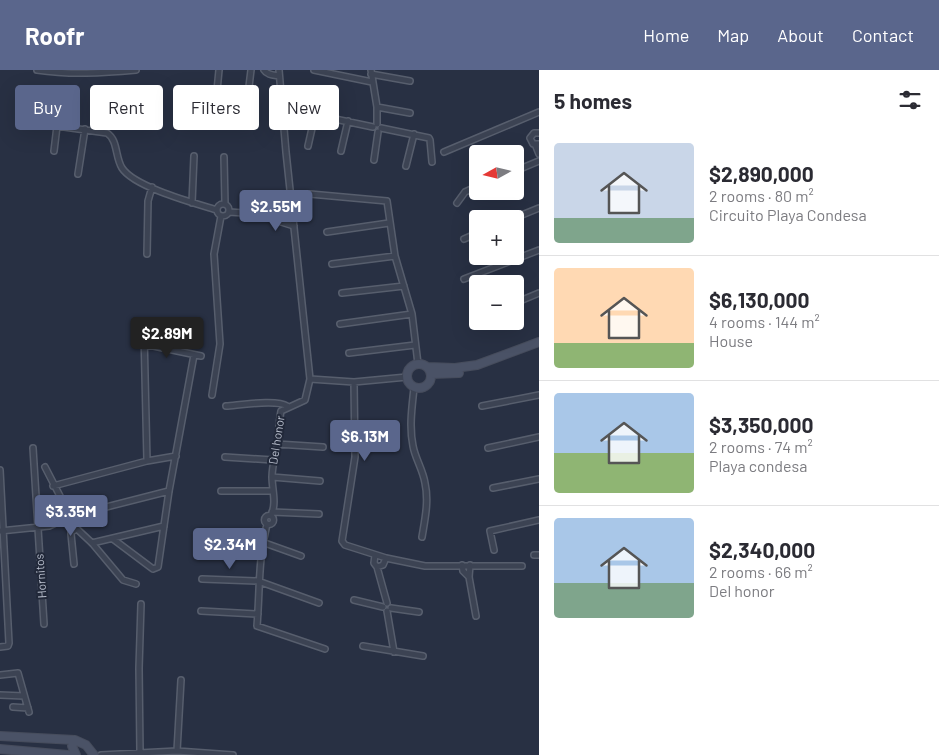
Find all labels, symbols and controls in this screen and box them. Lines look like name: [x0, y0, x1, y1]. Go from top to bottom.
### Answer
text: Roofr: [25, 21, 84, 50]
text: Home: [643, 24, 689, 46]
text: Map: [717, 24, 749, 46]
text: About: [777, 24, 824, 46]
text: Contact: [852, 24, 914, 46]
chip: Buy: [15, 85, 80, 130]
chip: Rent: [90, 85, 163, 130]
chip: Filters: [173, 85, 259, 130]
chip: New: [269, 85, 339, 130]
icon: filters: [896, 86, 924, 114]
text: 5 homes: [554, 88, 632, 113]
north arrow: [469, 145, 524, 200]
map controls: [469, 145, 524, 330]
text: $2,890,000: [709, 161, 814, 186]
icon: home: [594, 163, 654, 223]
text: 2 rooms · 80 m²: [709, 186, 814, 205]
pin: $2.55M: [235, 190, 317, 232]
text: $2.55M: [250, 196, 302, 215]
text: Circuito Playa Condesa: [709, 205, 867, 224]
button: +: [469, 210, 524, 265]
button: −: [469, 275, 524, 330]
text: $6,130,000: [709, 287, 810, 312]
icon: home: [594, 288, 654, 348]
text: 4 rooms · 144 m²: [709, 312, 820, 331]
pin: $2.89M: [126, 316, 208, 359]
text: $2.89M: [141, 323, 193, 342]
text: House: [709, 331, 753, 350]
text: $3,350,000: [709, 412, 813, 437]
icon: home: [594, 413, 654, 473]
street label: Del honor: [265, 414, 287, 465]
pin: $6.13M: [324, 420, 406, 462]
text: $6.13M: [341, 426, 389, 445]
text: 2 rooms · 74 m²: [709, 437, 813, 456]
text: Playa condesa: [709, 456, 807, 475]
pin: $3.35M: [30, 494, 112, 537]
text: $3.35M: [46, 501, 96, 520]
pin: $2.34M: [189, 528, 271, 570]
text: $2.34M: [204, 534, 256, 553]
text: $2,340,000: [709, 537, 815, 562]
icon: home: [594, 538, 654, 598]
street label: Hornitos: [31, 553, 49, 599]
text: 2 rooms · 66 m²: [709, 562, 813, 581]
text: Del honor: [709, 581, 775, 600]

